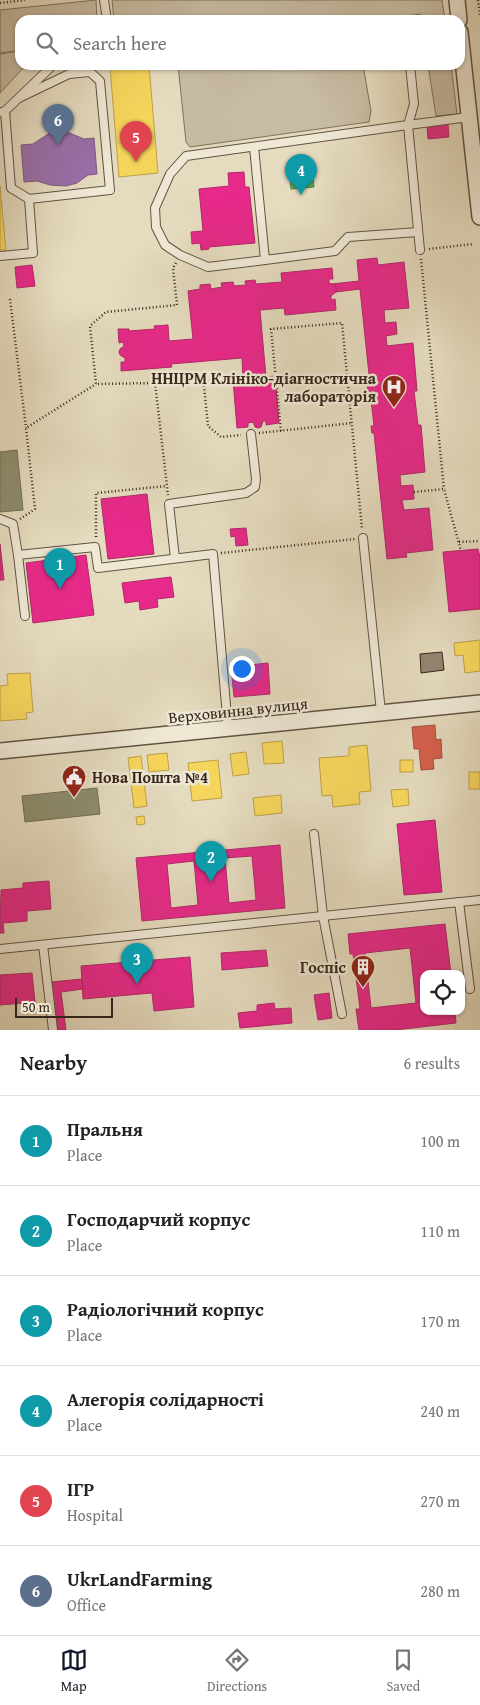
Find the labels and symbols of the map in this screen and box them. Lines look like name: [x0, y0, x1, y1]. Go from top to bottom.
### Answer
pin: 6: [42, 104, 74, 145]
pin: 5: [120, 121, 152, 162]
pin: 4: [285, 154, 317, 195]
place label: ННЦРМ Клініко-діагностична лабораторія: [151, 366, 377, 408]
hospital icon: ННЦРМ Клініко-діагностична лабораторія: [381, 374, 407, 408]
pin: 1: [44, 548, 76, 589]
your location: [229, 656, 255, 682]
street label: Верховинна вулиця: [167, 691, 309, 729]
public building icon: Нова Пошта №4: [61, 764, 87, 798]
place label: Нова Пошта №4: [92, 765, 208, 789]
pin: 2: [195, 841, 227, 882]
pin: 3: [121, 943, 153, 984]
building icon: Госпіс: [350, 954, 376, 988]
place label: Госпіс: [300, 955, 347, 979]
scale bar: [15, 995, 112, 1018]

